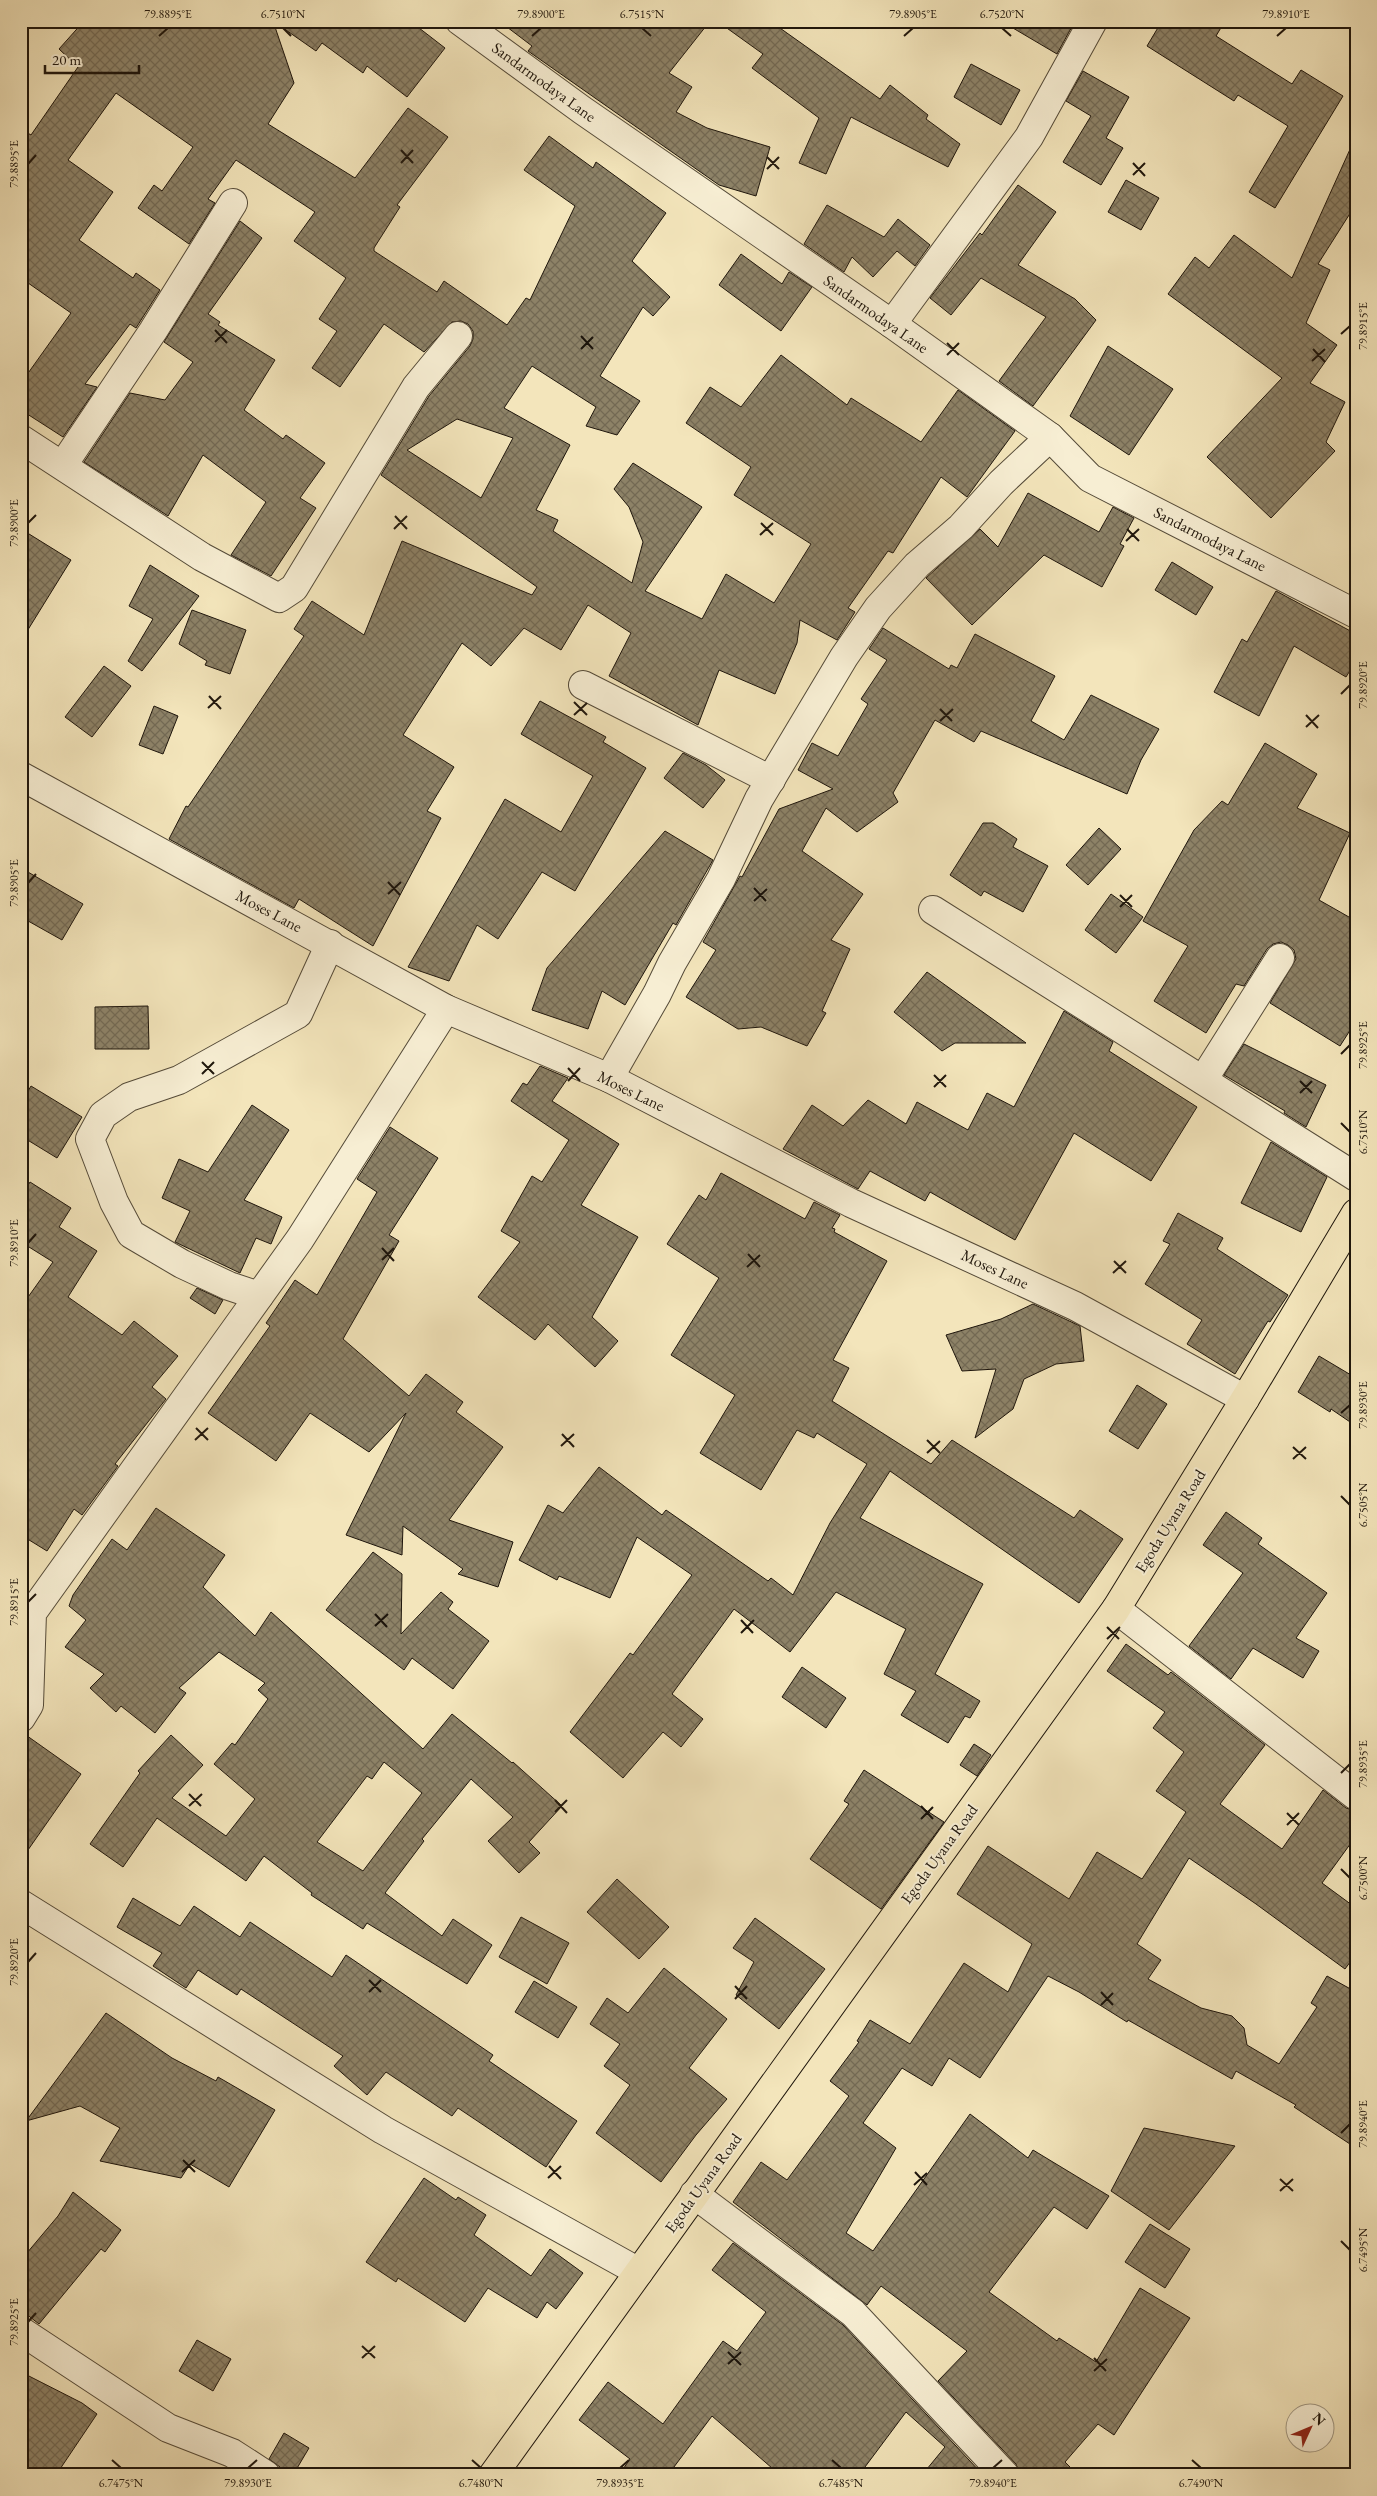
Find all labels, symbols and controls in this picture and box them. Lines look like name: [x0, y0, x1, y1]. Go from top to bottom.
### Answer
text: 79.8895°E: [144, 6, 192, 22]
text: 6.7510°N: [261, 6, 306, 22]
text: 79.8900°E: [517, 6, 565, 22]
text: 6.7515°N: [620, 6, 665, 22]
text: 79.8905°E: [889, 6, 937, 22]
text: 6.7520°N: [980, 6, 1025, 22]
text: 79.8910°E: [1262, 6, 1310, 22]
street label: Sandarmodaya Lane: [488, 37, 600, 127]
scale bar: [45, 42, 139, 74]
text: 20 m: [52, 50, 81, 69]
text: 79.8895°E: [6, 140, 22, 188]
street label: Sandarmodaya Lane: [819, 270, 933, 358]
text: 79.8915°E: [1355, 302, 1371, 350]
text: 79.8900°E: [6, 499, 22, 547]
street label: Sandarmodaya Lane: [1150, 502, 1270, 576]
text: 79.8920°E: [1355, 661, 1371, 709]
text: 79.8905°E: [6, 859, 22, 907]
street label: Moses Lane: [232, 885, 306, 937]
text: 79.8925°E: [1355, 1021, 1371, 1069]
street label: Moses Lane: [594, 1066, 668, 1116]
text: 6.7510°N: [1355, 1109, 1371, 1154]
text: 79.8910°E: [6, 1219, 22, 1267]
street label: Moses Lane: [958, 1244, 1032, 1294]
text: 79.8930°E: [1355, 1381, 1371, 1429]
street label: Egoda Uyana Road: [1130, 1465, 1211, 1577]
text: 6.7505°N: [1355, 1482, 1371, 1527]
text: 79.8915°E: [6, 1578, 22, 1626]
text: 79.8935°E: [1355, 1740, 1371, 1788]
street label: Egoda Uyana Road: [896, 1799, 983, 1908]
text: 6.7500°N: [1355, 1855, 1371, 1900]
text: 79.8920°E: [6, 1938, 22, 1986]
text: 79.8940°E: [1355, 2100, 1371, 2148]
street label: Egoda Uyana Road: [660, 2128, 747, 2237]
text: 6.7495°N: [1355, 2227, 1371, 2272]
text: 79.8925°E: [6, 2298, 22, 2346]
north arrow: [1284, 2404, 1334, 2454]
text: N: [1309, 2409, 1330, 2430]
text: 6.7475°N: [99, 2475, 144, 2491]
text: 79.8930°E: [224, 2475, 272, 2491]
text: 6.7480°N: [459, 2475, 504, 2491]
text: 79.8935°E: [596, 2475, 644, 2491]
text: 6.7485°N: [819, 2475, 864, 2491]
text: 79.8940°E: [969, 2475, 1017, 2491]
text: 6.7490°N: [1179, 2475, 1224, 2491]

